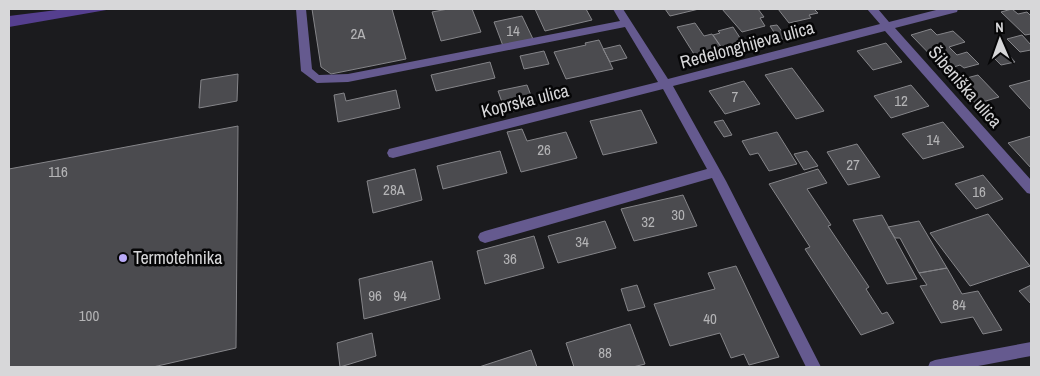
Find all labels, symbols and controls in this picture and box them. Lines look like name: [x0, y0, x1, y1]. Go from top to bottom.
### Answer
street label: Redelonghijeva ulica: [677, 15, 817, 74]
north arrow: [975, 15, 1025, 65]
text: N: [995, 18, 1004, 36]
house number: 14: [506, 20, 520, 41]
house number: 2A: [350, 23, 366, 44]
street label: Šibeniška ulica: [923, 40, 1008, 133]
street label: Koprska ulica: [478, 78, 571, 123]
house number: 7: [732, 86, 739, 107]
house number: 12: [894, 90, 908, 111]
house number: 14: [926, 129, 940, 150]
house number: 26: [537, 139, 551, 160]
house number: 27: [846, 154, 860, 175]
house number: 116: [48, 161, 68, 182]
house number: 28A: [383, 179, 406, 200]
house number: 16: [972, 181, 986, 202]
house number: 30: [671, 204, 685, 225]
house number: 32: [641, 211, 655, 232]
house number: 34: [575, 231, 589, 252]
place label: Termotehnika: [133, 245, 222, 270]
house number: 36: [503, 248, 517, 269]
marker: Termotehnika: [117, 252, 129, 264]
house number: 96: [368, 285, 382, 306]
house number: 94: [393, 285, 407, 306]
house number: 84: [952, 294, 966, 315]
house number: 100: [79, 305, 99, 326]
house number: 40: [703, 308, 717, 329]
house number: 88: [598, 342, 612, 363]

